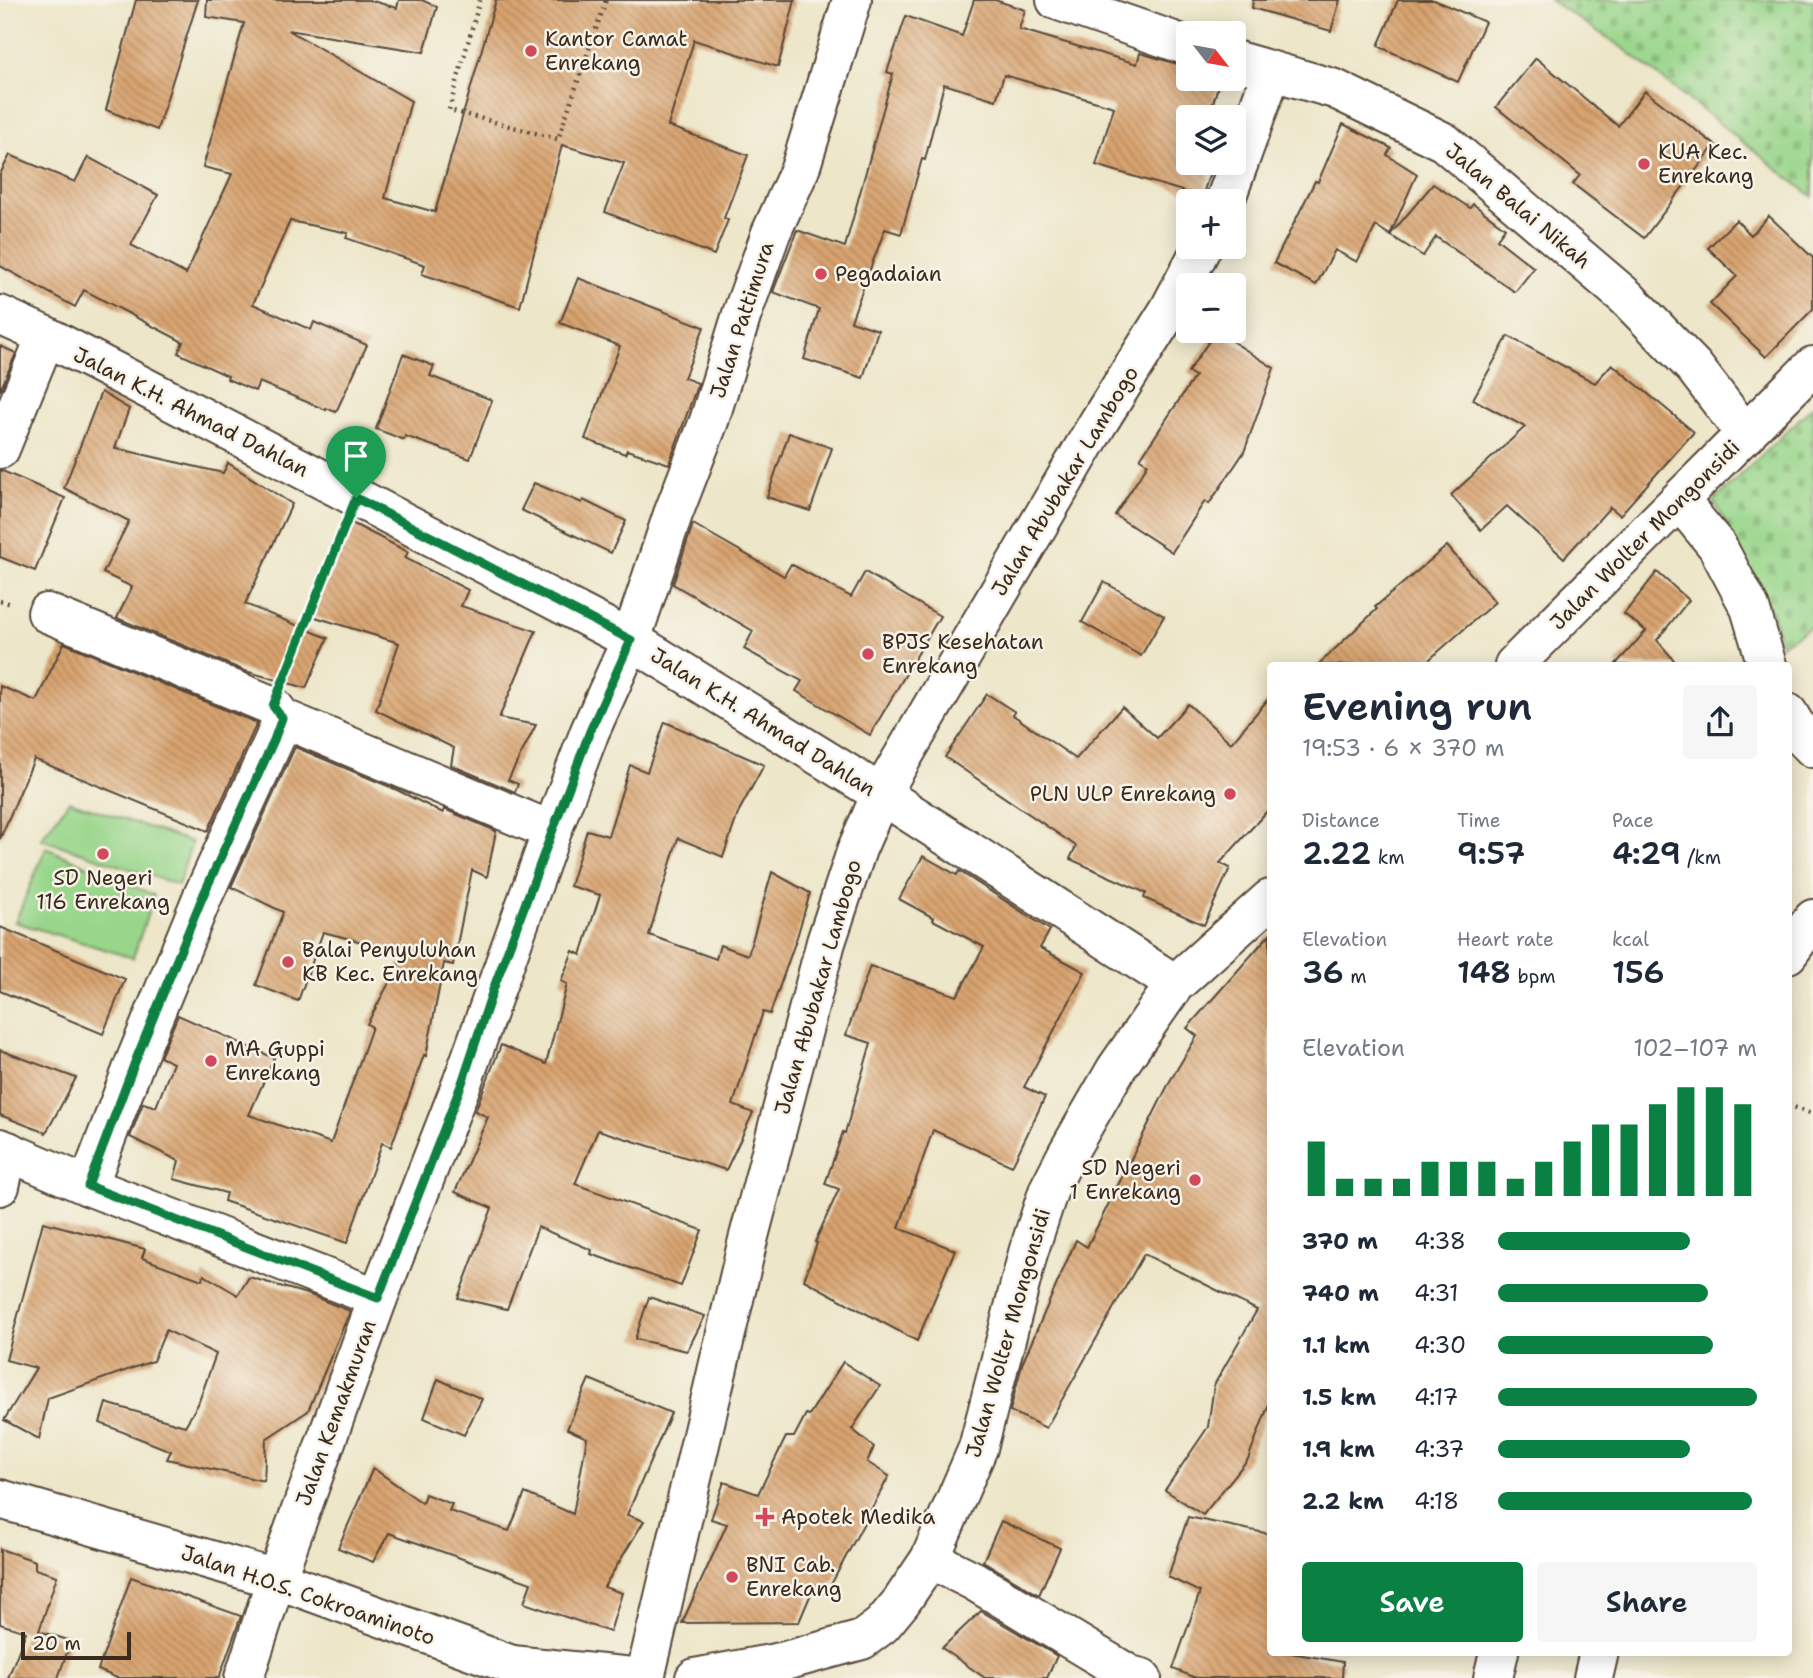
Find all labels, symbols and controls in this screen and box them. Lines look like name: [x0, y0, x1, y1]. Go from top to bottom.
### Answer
north arrow: [1176, 21, 1246, 91]
map controls: [1176, 21, 1246, 343]
place label: Kantor Camat Enrekang: [545, 25, 688, 77]
marker: Kantor Camat Enrekang: [523, 43, 539, 59]
button: layers: [1176, 105, 1246, 175]
street label: Jalan Balai Nikah: [1440, 137, 1596, 275]
place label: KUA Kec. Enrekang: [1658, 138, 1754, 190]
marker: KUA Kec. Enrekang: [1636, 156, 1652, 172]
button: +: [1176, 189, 1246, 259]
street label: Jalan Pattimura: [703, 238, 781, 402]
place label: Pegadaian: [835, 260, 942, 288]
marker: Pegadaian: [813, 266, 829, 282]
button: −: [1176, 273, 1246, 343]
street label: Jalan K.H. Ahmad Dahlan: [69, 340, 313, 484]
street label: Jalan Abubakar Lambogo: [985, 361, 1145, 601]
pin: [326, 426, 386, 498]
street label: Jalan Wolter Mongonsidi: [1544, 434, 1746, 636]
icon: arrive: [337, 437, 375, 475]
place label: BPJS Kesehatan Enrekang: [882, 628, 1044, 680]
street label: Jalan K.H. Ahmad Dahlan: [645, 641, 881, 803]
marker: BPJS Kesehatan Enrekang: [860, 646, 876, 662]
text: Evening run: [1302, 681, 1532, 732]
button: share: [1683, 685, 1757, 759]
text: 19:53 · 6 × 370 m: [1302, 733, 1505, 763]
place label: PLN ULP Enrekang: [1030, 780, 1216, 808]
marker: PLN ULP Enrekang: [1222, 786, 1238, 802]
text: Distance: [1302, 808, 1380, 833]
text: Time: [1457, 808, 1501, 833]
text: Pace: [1612, 808, 1654, 833]
text: 2.22: [1302, 833, 1371, 874]
text: 9:57: [1457, 833, 1525, 874]
text: 4:29: [1612, 833, 1681, 874]
text: km: [1371, 845, 1405, 870]
text: /km: [1681, 845, 1721, 870]
marker: SD Negeri 116 Enrekang: [95, 846, 111, 862]
street label: Jalan Abubakar Lambogo: [768, 856, 868, 1118]
place label: SD Negeri 116 Enrekang: [36, 864, 170, 916]
text: Elevation: [1302, 927, 1387, 952]
text: Heart rate: [1457, 927, 1554, 952]
text: kcal: [1612, 927, 1649, 952]
place label: Balai Penyuluhan KB Kec. Enrekang: [302, 936, 478, 988]
text: 36: [1302, 952, 1344, 993]
text: 148: [1457, 952, 1511, 993]
text: 156: [1612, 952, 1665, 993]
marker: Balai Penyuluhan KB Kec. Enrekang: [280, 954, 296, 970]
text: m: [1344, 964, 1367, 989]
text: bpm: [1511, 964, 1556, 989]
text: Elevation: [1302, 1033, 1405, 1063]
text: 102–107 m: [1633, 1033, 1757, 1063]
place label: MA Guppi Enrekang: [225, 1035, 325, 1087]
marker: MA Guppi Enrekang: [203, 1053, 219, 1069]
place label: SD Negeri 1 Enrekang: [1069, 1154, 1181, 1206]
marker: SD Negeri 1 Enrekang: [1187, 1172, 1203, 1188]
street label: Jalan Wolter Mongonsidi: [959, 1205, 1057, 1461]
text: 370 m: [1302, 1226, 1378, 1256]
text: 4:38: [1414, 1226, 1466, 1256]
text: 740 m: [1302, 1278, 1379, 1308]
text: 4:31: [1414, 1278, 1459, 1308]
street label: Jalan Kemakmuran: [289, 1316, 383, 1510]
text: 1.1 km: [1302, 1330, 1370, 1360]
text: 4:30: [1414, 1330, 1466, 1360]
text: 1.5 km: [1302, 1382, 1376, 1412]
text: 4:17: [1414, 1382, 1458, 1412]
text: 1.9 km: [1302, 1434, 1375, 1464]
text: 4:37: [1414, 1434, 1464, 1464]
text: 2.2 km: [1302, 1486, 1384, 1516]
text: 4:18: [1414, 1486, 1459, 1516]
place label: Apotek Medika: [781, 1503, 935, 1531]
marker: Apotek Medika: [755, 1507, 775, 1527]
street label: Jalan H.O.S. Cokroaminoto: [177, 1538, 439, 1652]
place label: BNI Cab. Enrekang: [746, 1551, 842, 1603]
button: Save: [1302, 1562, 1523, 1642]
button: Share: [1537, 1562, 1757, 1642]
marker: BNI Cab. Enrekang: [724, 1569, 740, 1585]
scale bar: [21, 1629, 131, 1661]
text: 20 m: [32, 1631, 81, 1656]

